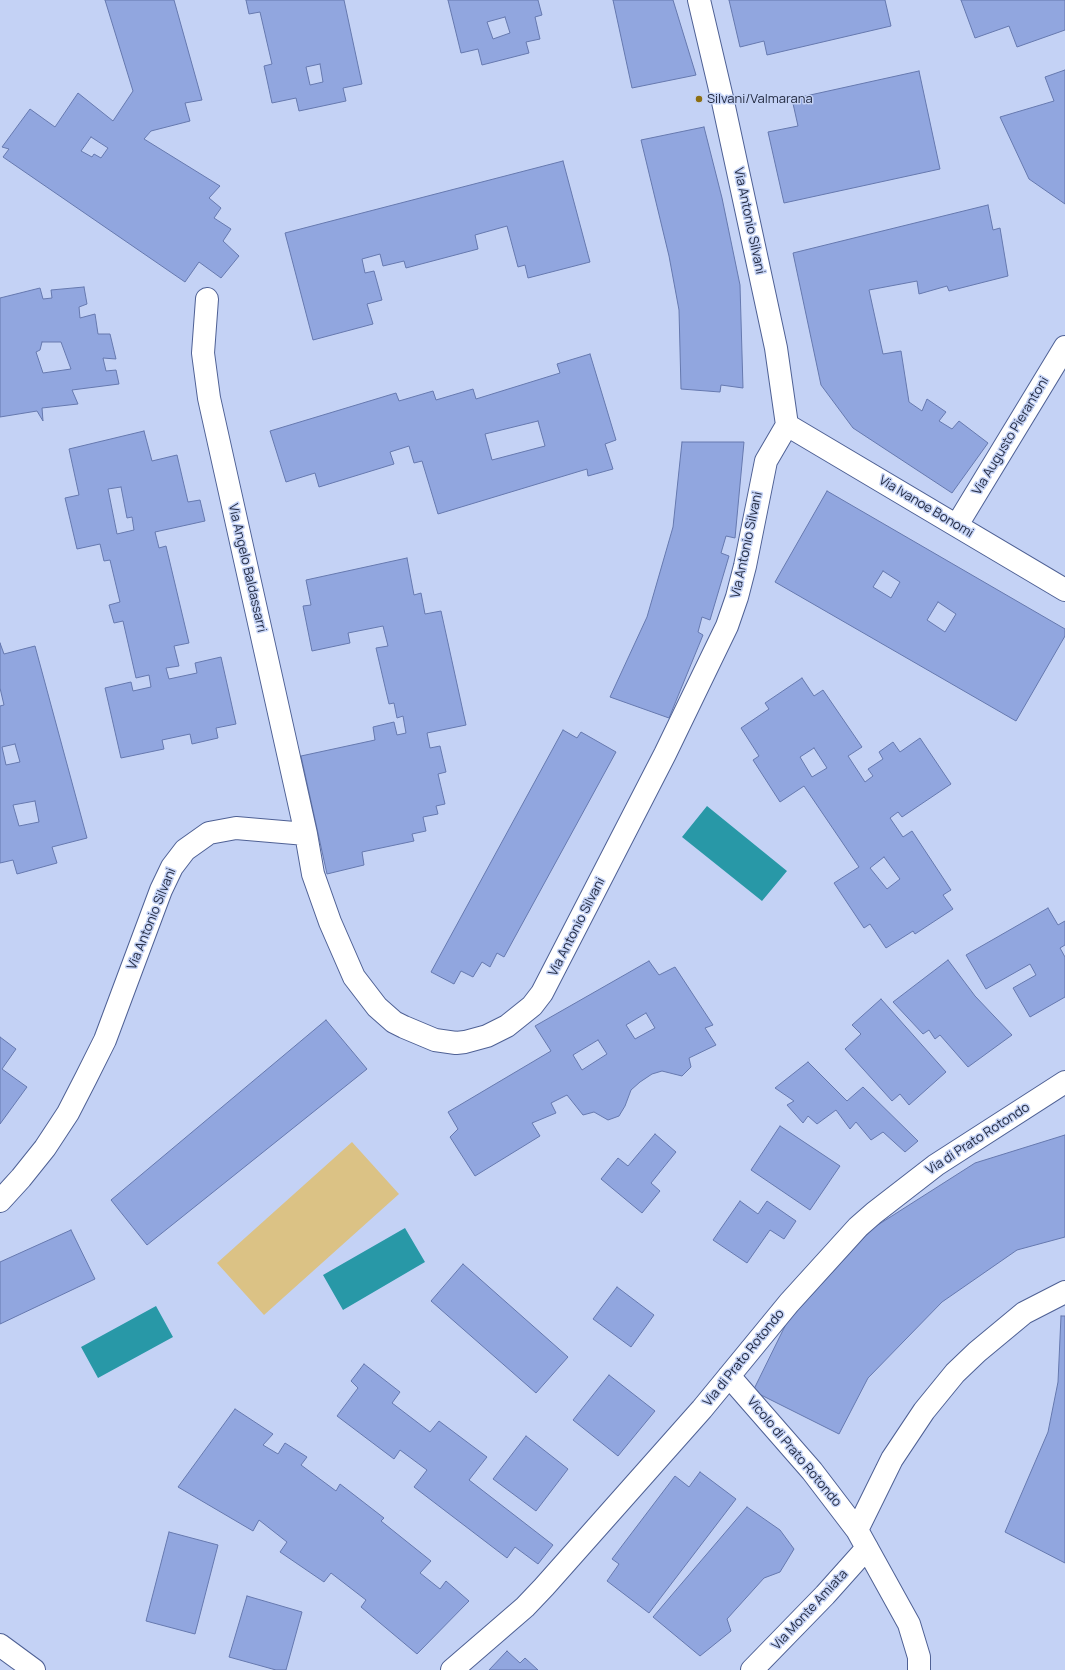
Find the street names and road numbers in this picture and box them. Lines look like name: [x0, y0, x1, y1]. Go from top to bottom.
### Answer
street label: Via Antonio Silvani: [730, 166, 768, 276]
street label: Via Augusto Pierantoni: [970, 374, 1052, 498]
street label: Via Ivanoe Bonomi: [876, 473, 976, 541]
street label: Via Antonio Silvani: [728, 490, 766, 600]
street label: Via Angelo Baldassarri: [225, 502, 269, 634]
street label: Via Antonio Silvani: [124, 866, 180, 972]
street label: Via Antonio Silvani: [545, 875, 609, 979]
street label: Via di Prato Rotondo: [923, 1100, 1033, 1178]
street label: Via di Prato Rotondo: [700, 1306, 788, 1410]
street label: Vicolo di Prato Rotondo: [744, 1394, 844, 1510]
street label: Via Monte Amiata: [769, 1567, 851, 1653]

